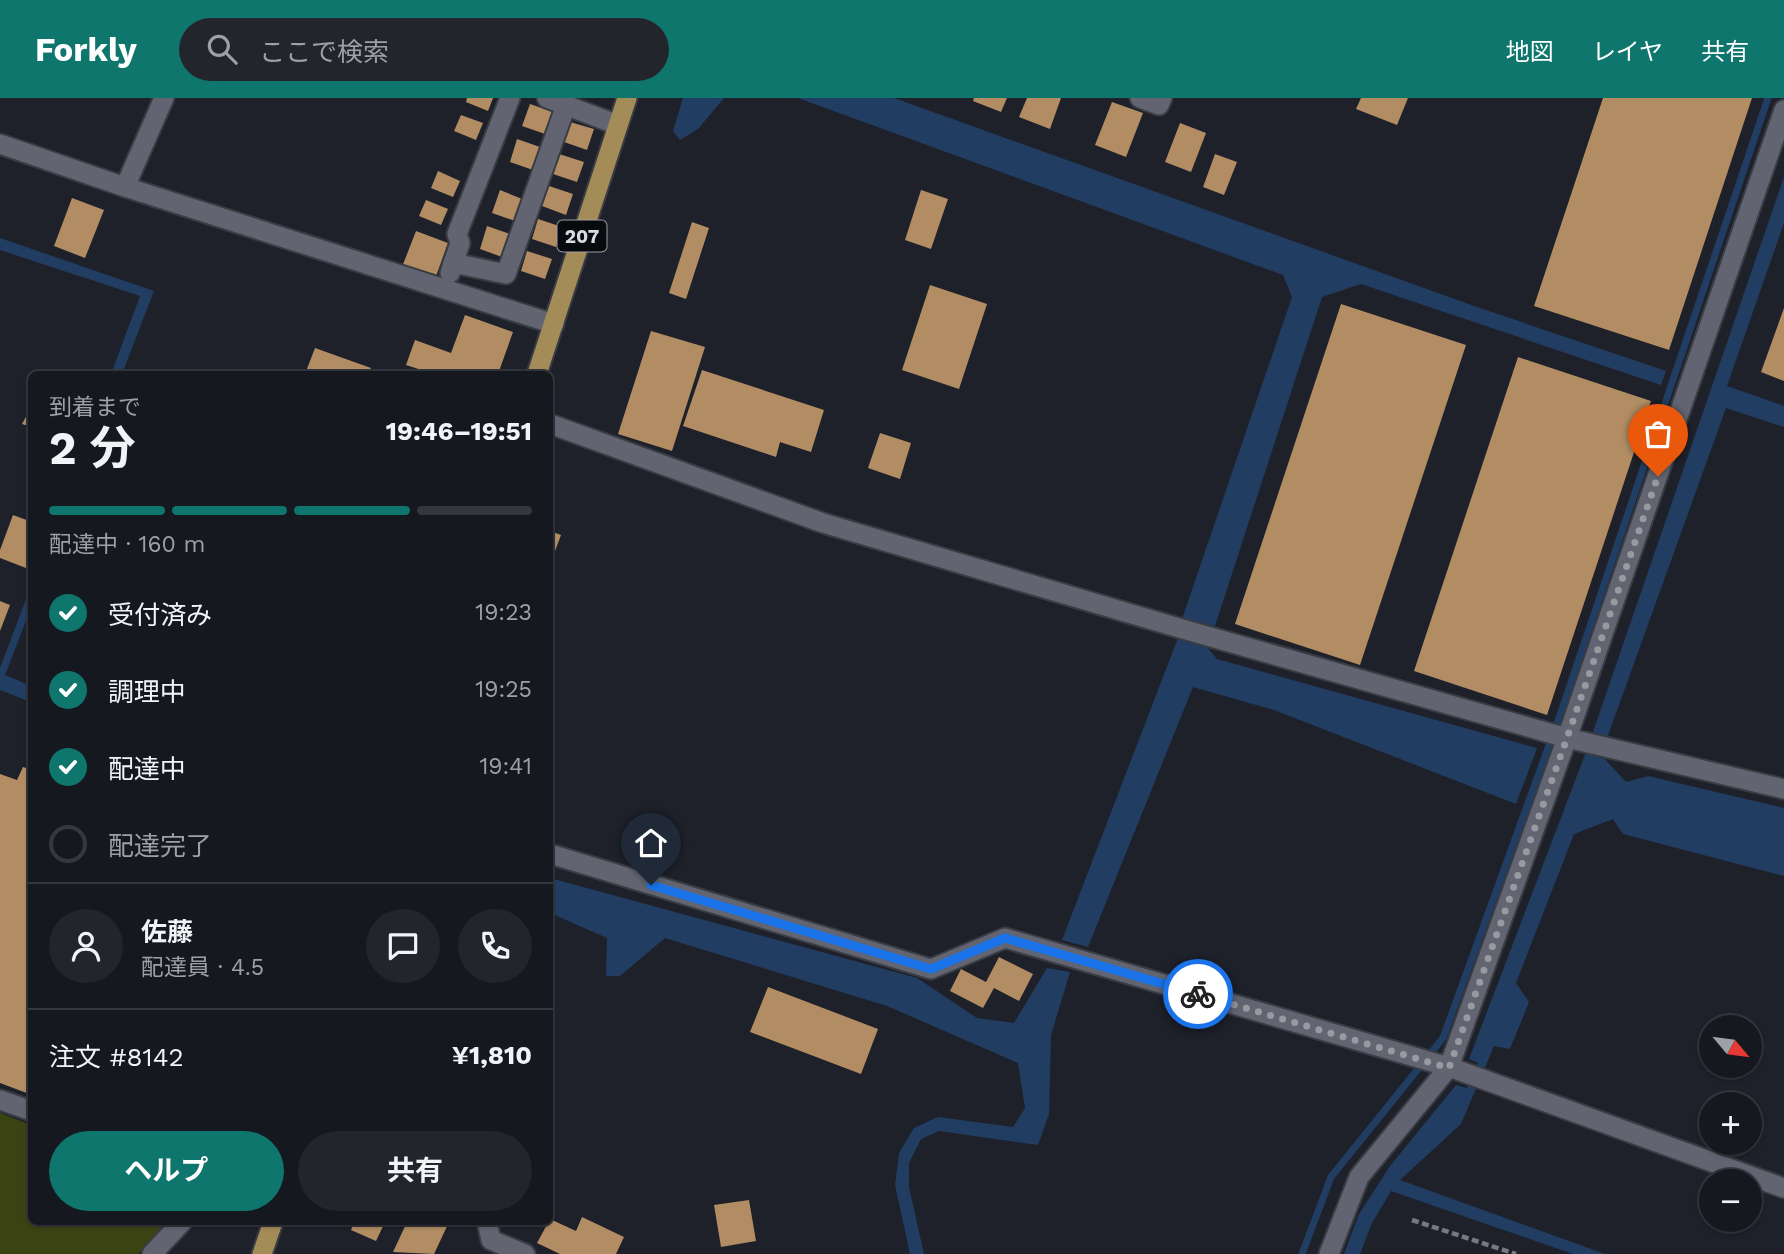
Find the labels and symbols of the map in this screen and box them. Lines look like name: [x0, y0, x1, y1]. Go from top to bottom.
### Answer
road number: 207: [558, 220, 606, 252]
pin: [1628, 404, 1688, 476]
pin: [621, 813, 681, 885]
courier: [1163, 959, 1233, 1029]
north arrow: [1699, 1015, 1762, 1078]

